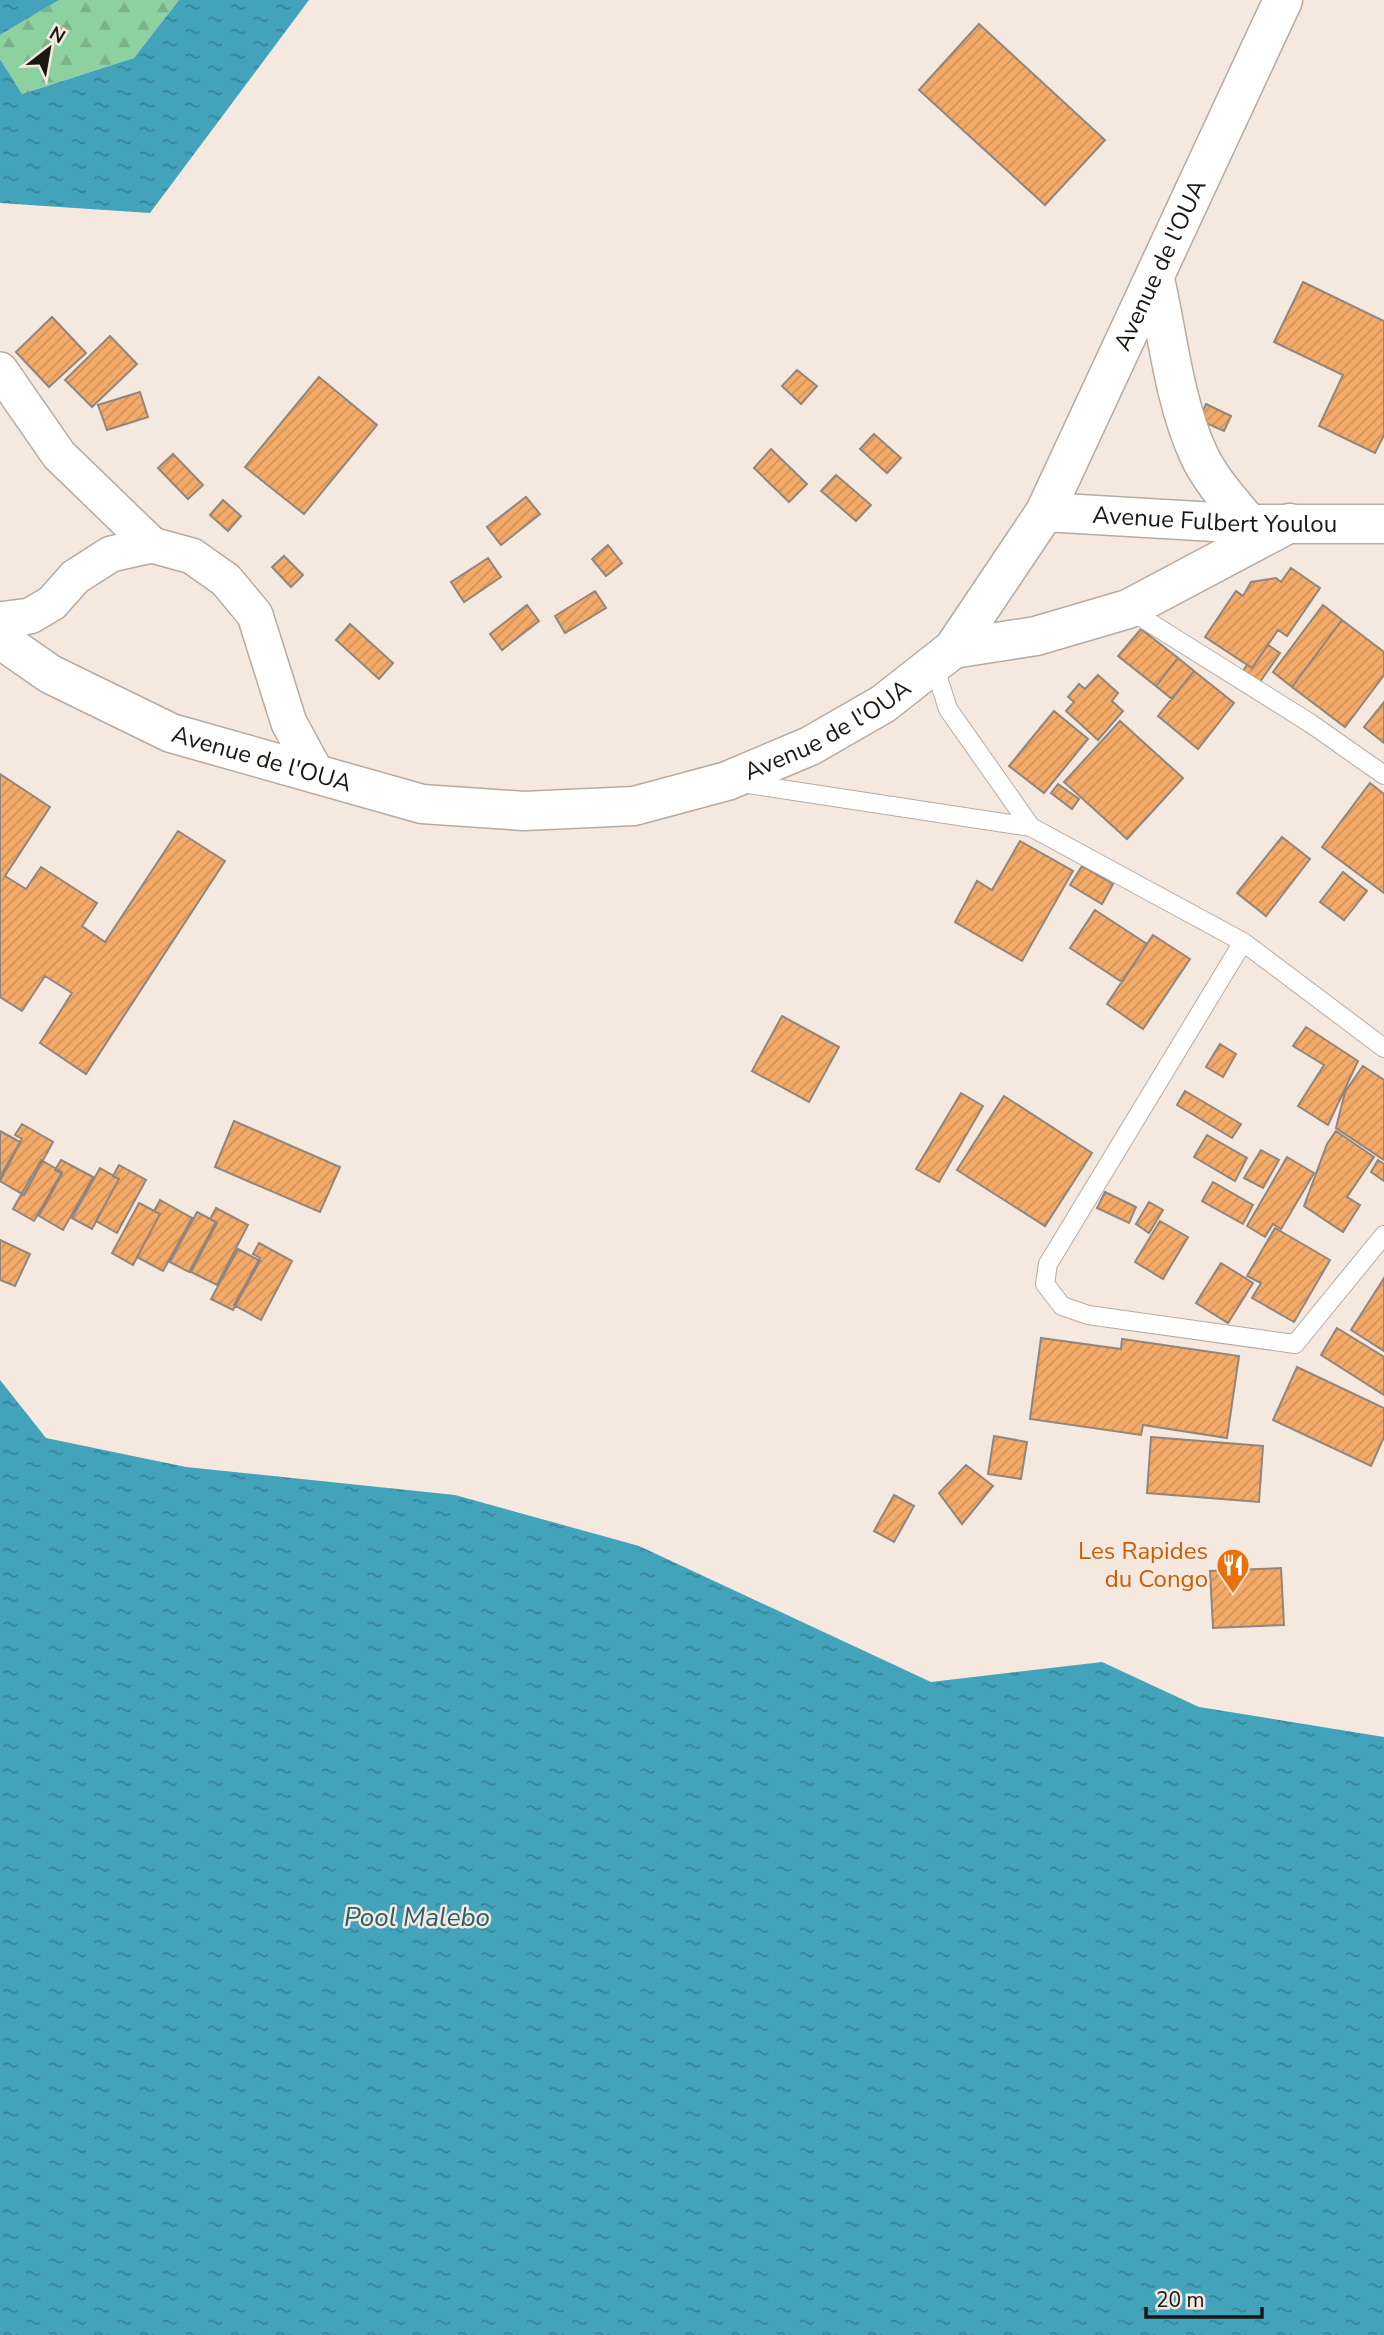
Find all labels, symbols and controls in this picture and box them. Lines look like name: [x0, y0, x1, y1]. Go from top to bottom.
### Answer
north arrow: [14, 14, 84, 84]
text: N: [44, 20, 70, 50]
street label: Avenue de l'OUA: [1106, 174, 1214, 356]
street label: Avenue Fulbert Youlou: [1091, 499, 1337, 540]
street label: Avenue de l'OUA: [739, 672, 918, 788]
street label: Avenue de l'OUA: [168, 718, 356, 799]
place label: Les Rapides du Congo: [1078, 1535, 1208, 1595]
restaurant icon: Les Rapides du Congo: [1214, 1546, 1252, 1595]
water label: Pool Malebo: [344, 1900, 490, 1935]
scale bar: [1146, 2276, 1262, 2320]
text: 20 m: [1156, 2286, 1205, 2314]

